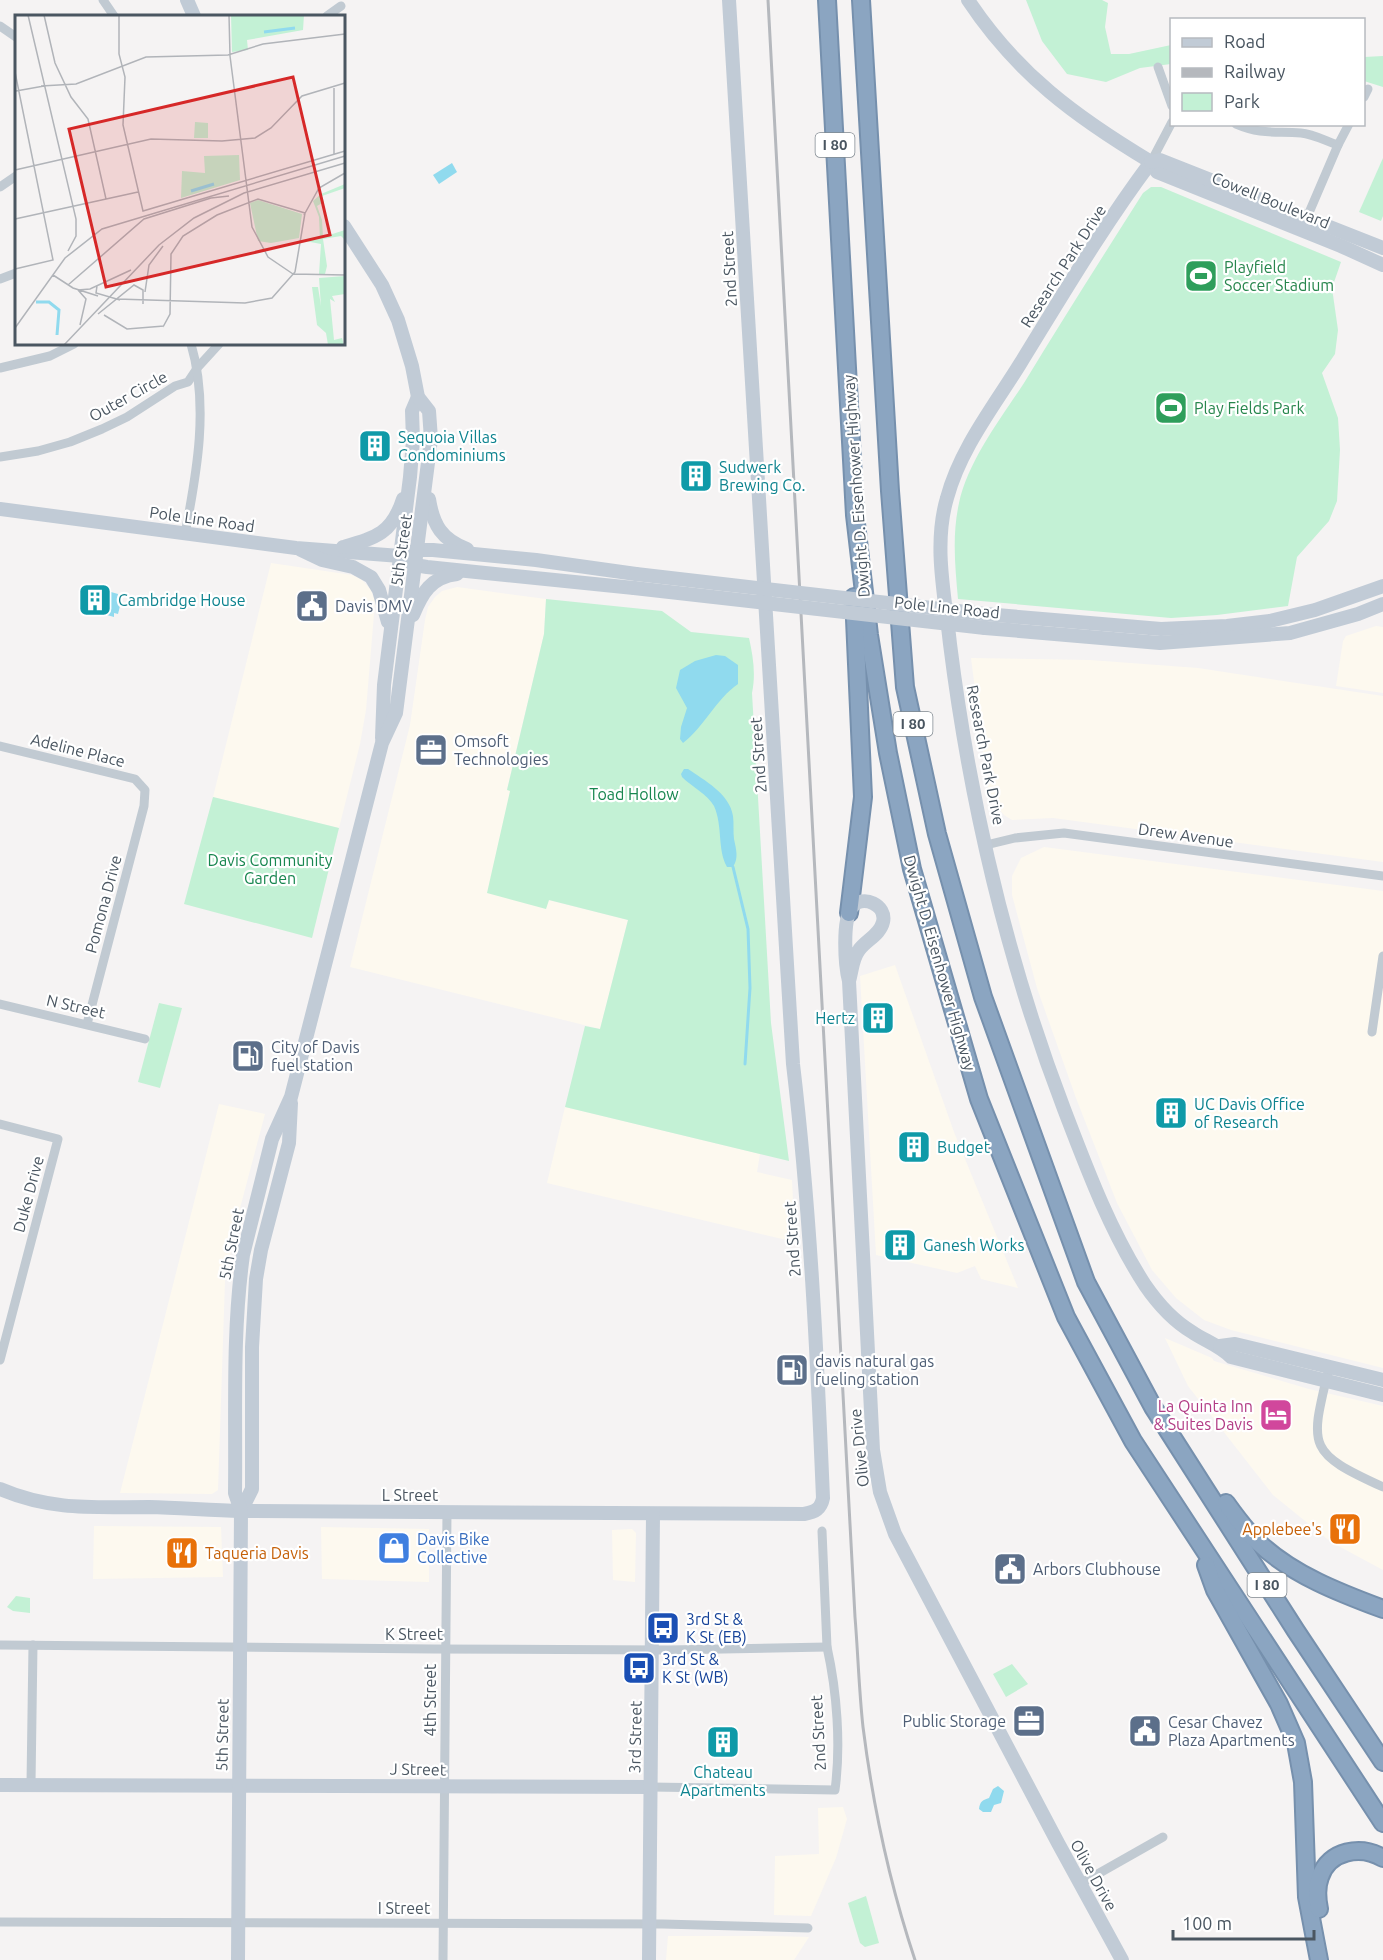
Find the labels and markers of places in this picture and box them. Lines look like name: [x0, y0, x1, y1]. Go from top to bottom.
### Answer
sports icon: Playfield Soccer Stadium: [1183, 258, 1219, 294]
place label: Playfield Soccer Stadium: [1224, 258, 1334, 294]
sports icon: Play Fields Park: [1153, 390, 1189, 426]
place label: Play Fields Park: [1194, 399, 1304, 417]
building icon: Sequoia Villas Condominiums: [357, 428, 393, 464]
place label: Sequoia Villas Condominiums: [398, 428, 506, 464]
building icon: Sudwerk Brewing Co.: [678, 458, 714, 494]
place label: Sudwerk Brewing Co.: [719, 458, 805, 494]
building icon: Cambridge House: [77, 582, 113, 618]
public building icon: Davis DMV: [294, 588, 330, 624]
place label: Cambridge House: [118, 591, 246, 609]
place label: Davis DMV: [335, 597, 412, 615]
office icon: Omsoft Technologies: [413, 732, 449, 768]
place label: Omsoft Technologies: [454, 732, 549, 768]
building icon: Hertz: [860, 1000, 896, 1036]
place label: Hertz: [815, 1009, 855, 1027]
fuel station icon: City of Davis fuel station: [230, 1038, 266, 1074]
place label: City of Davis fuel station: [271, 1038, 360, 1074]
building icon: UC Davis Office of Research: [1153, 1095, 1189, 1131]
place label: UC Davis Office of Research: [1194, 1095, 1305, 1131]
building icon: Budget: [896, 1129, 932, 1165]
place label: Budget: [937, 1138, 991, 1156]
building icon: Ganesh Works: [882, 1227, 918, 1263]
place label: Ganesh Works: [923, 1236, 1025, 1254]
fuel station icon: davis natural gas fueling station: [774, 1352, 810, 1388]
place label: davis natural gas fueling station: [815, 1352, 934, 1388]
place label: La Quinta Inn & Suites Davis: [1154, 1397, 1253, 1433]
hotel icon: La Quinta Inn & Suites Davis: [1258, 1397, 1294, 1433]
restaurant icon: Applebee's: [1327, 1511, 1363, 1547]
place label: Applebee's: [1242, 1520, 1322, 1538]
shop icon: Davis Bike Collective: [376, 1530, 412, 1566]
place label: Davis Bike Collective: [417, 1530, 490, 1566]
restaurant icon: Taqueria Davis: [164, 1535, 200, 1571]
place label: Taqueria Davis: [205, 1544, 309, 1562]
public building icon: Arbors Clubhouse: [992, 1551, 1028, 1587]
place label: Arbors Clubhouse: [1033, 1560, 1161, 1578]
bus stop icon: 3rd St & K St (EB): [645, 1610, 681, 1646]
place label: 3rd St & K St (EB): [686, 1610, 747, 1647]
bus stop icon: 3rd St & K St (WB): [621, 1650, 657, 1686]
place label: 3rd St & K St (WB): [662, 1650, 729, 1687]
office icon: Public Storage: [1011, 1703, 1047, 1739]
place label: Public Storage: [902, 1712, 1006, 1730]
public building icon: Cesar Chavez Plaza Apartments: [1127, 1713, 1163, 1749]
place label: Cesar Chavez Plaza Apartments: [1168, 1713, 1295, 1749]
building icon: Chateau Apartments: [705, 1724, 741, 1760]
place label: Chateau Apartments: [680, 1763, 766, 1799]

